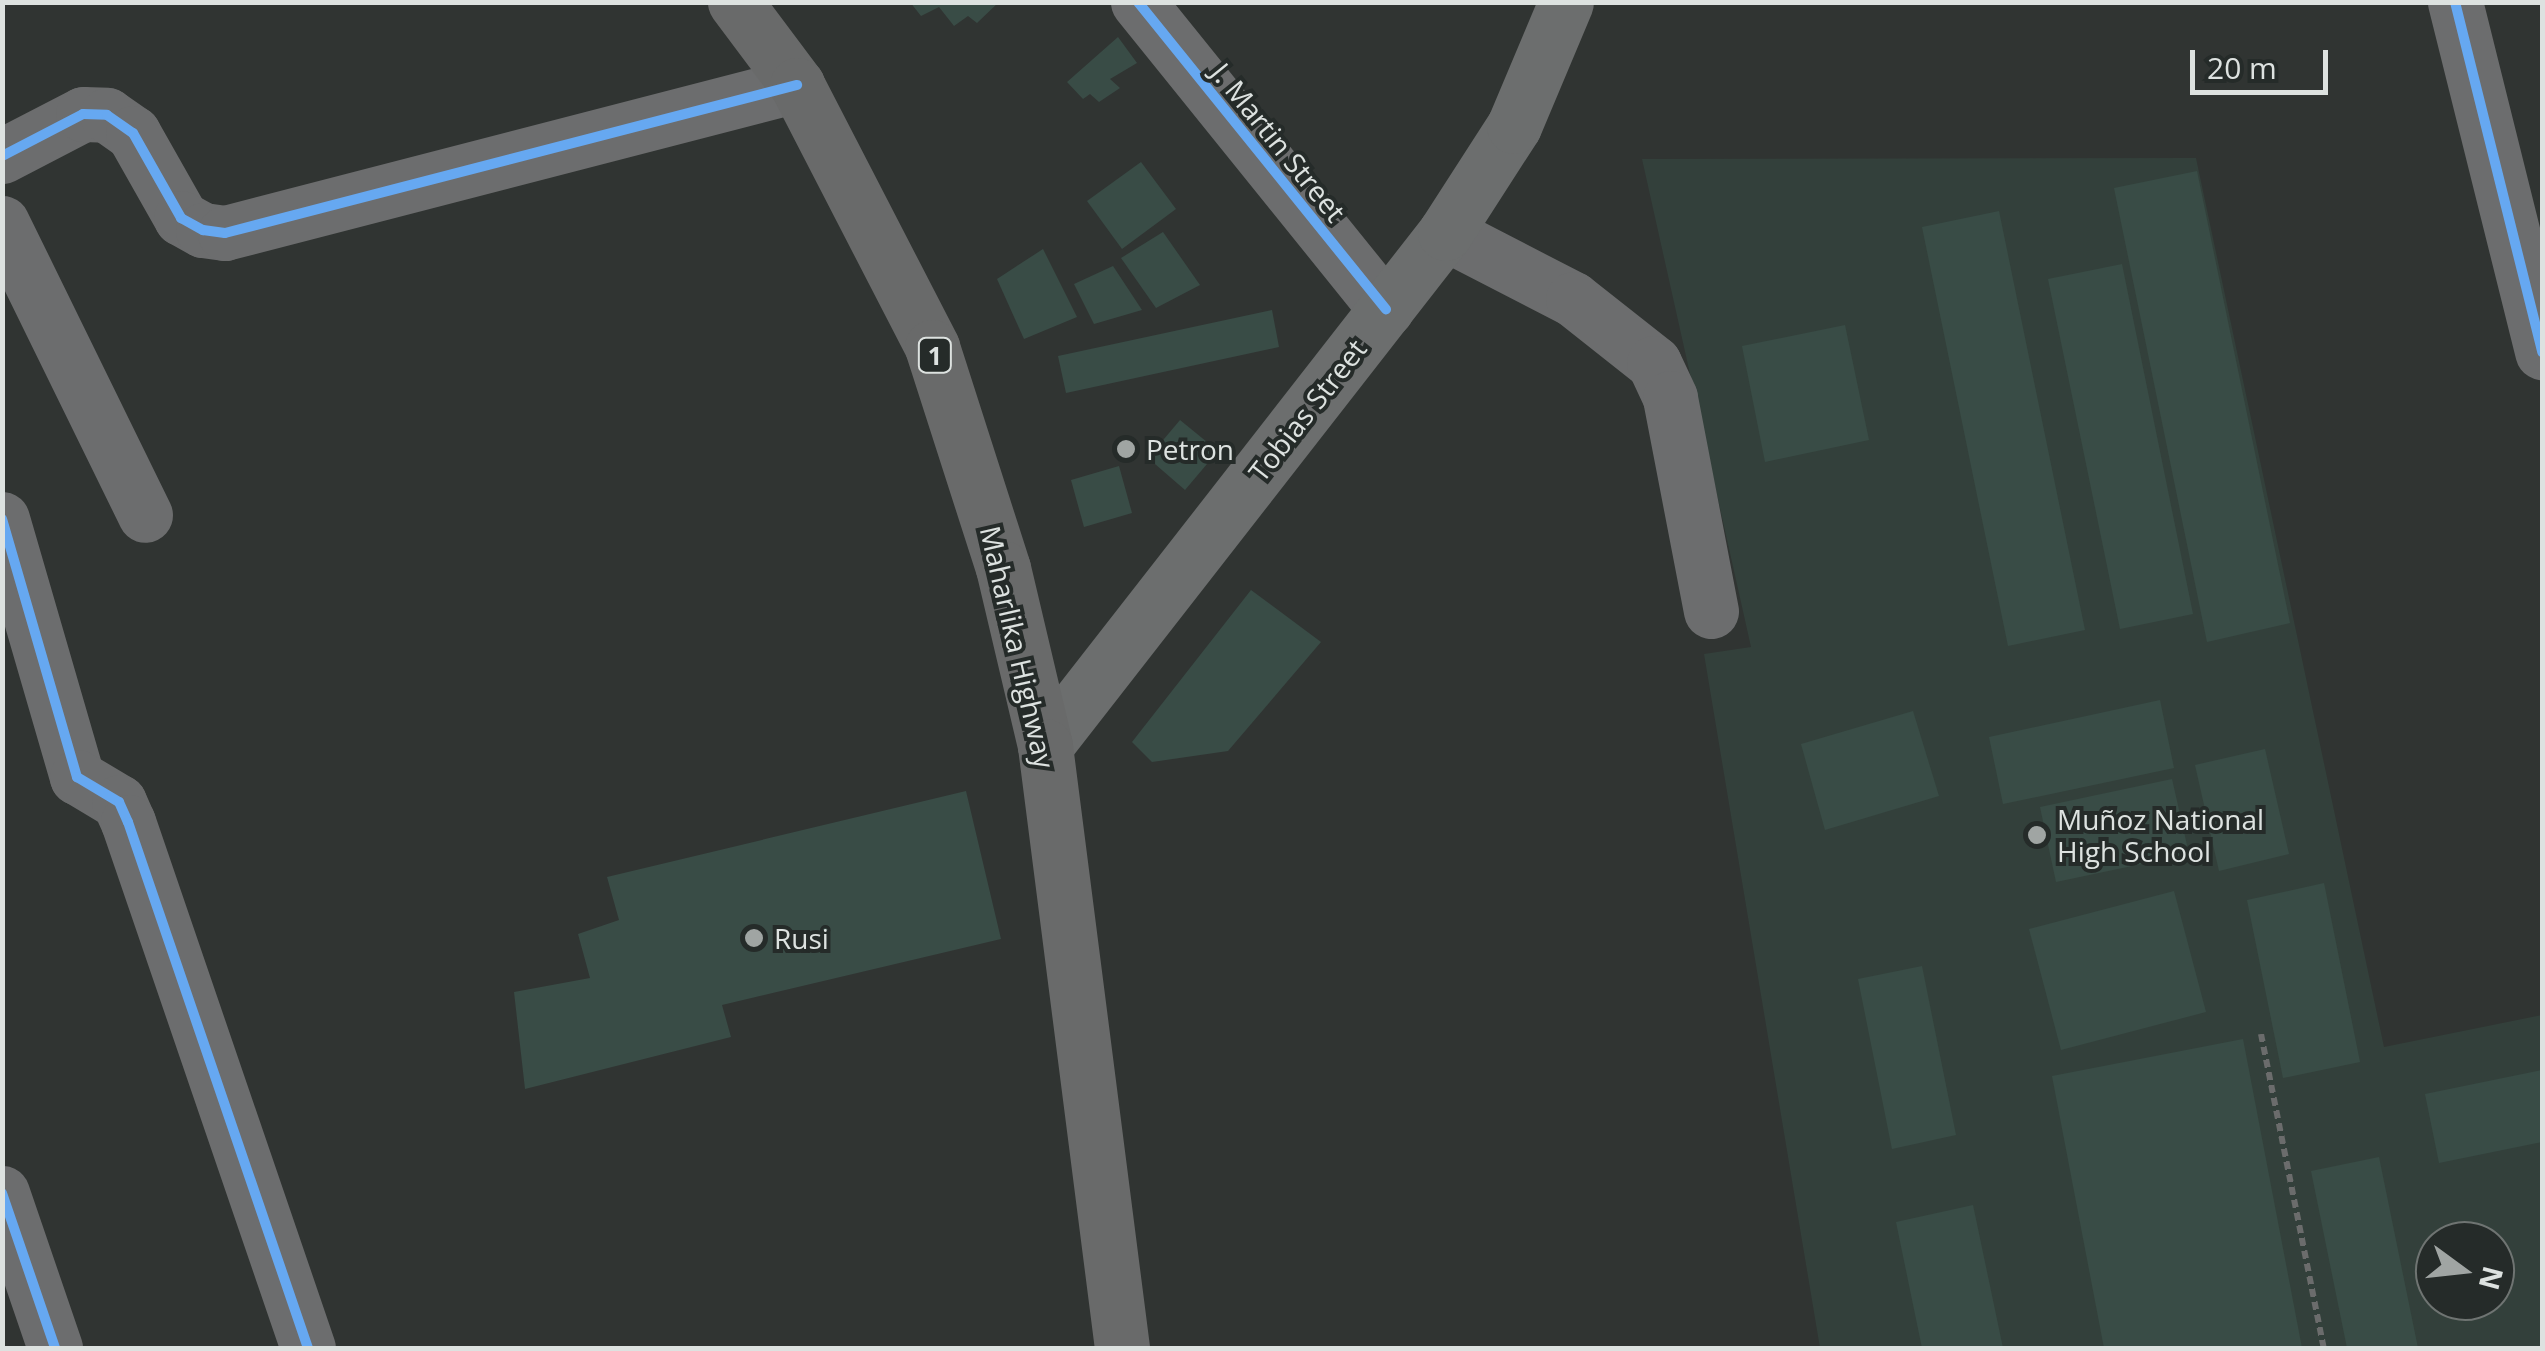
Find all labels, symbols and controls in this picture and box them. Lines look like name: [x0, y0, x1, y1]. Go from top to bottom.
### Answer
scale bar: [2195, 30, 2332, 92]
text: 20 m: [2207, 47, 2277, 88]
street label: J. Martin Street: [1205, 56, 1353, 228]
street label: Tobias Street: [1241, 332, 1373, 488]
road number: 1: [918, 335, 952, 375]
place label: Petron: [1146, 432, 1234, 466]
marker: Petron: [1115, 438, 1137, 460]
street label: Maharlika Highway: [974, 522, 1062, 772]
place label: Muñoz National High School: [2057, 802, 2264, 868]
marker: Muñoz National High School: [2026, 824, 2048, 846]
place label: Rusi: [774, 921, 829, 955]
marker: Rusi: [743, 927, 765, 949]
north arrow: [2415, 1221, 2515, 1321]
text: N: [2471, 1262, 2513, 1294]

